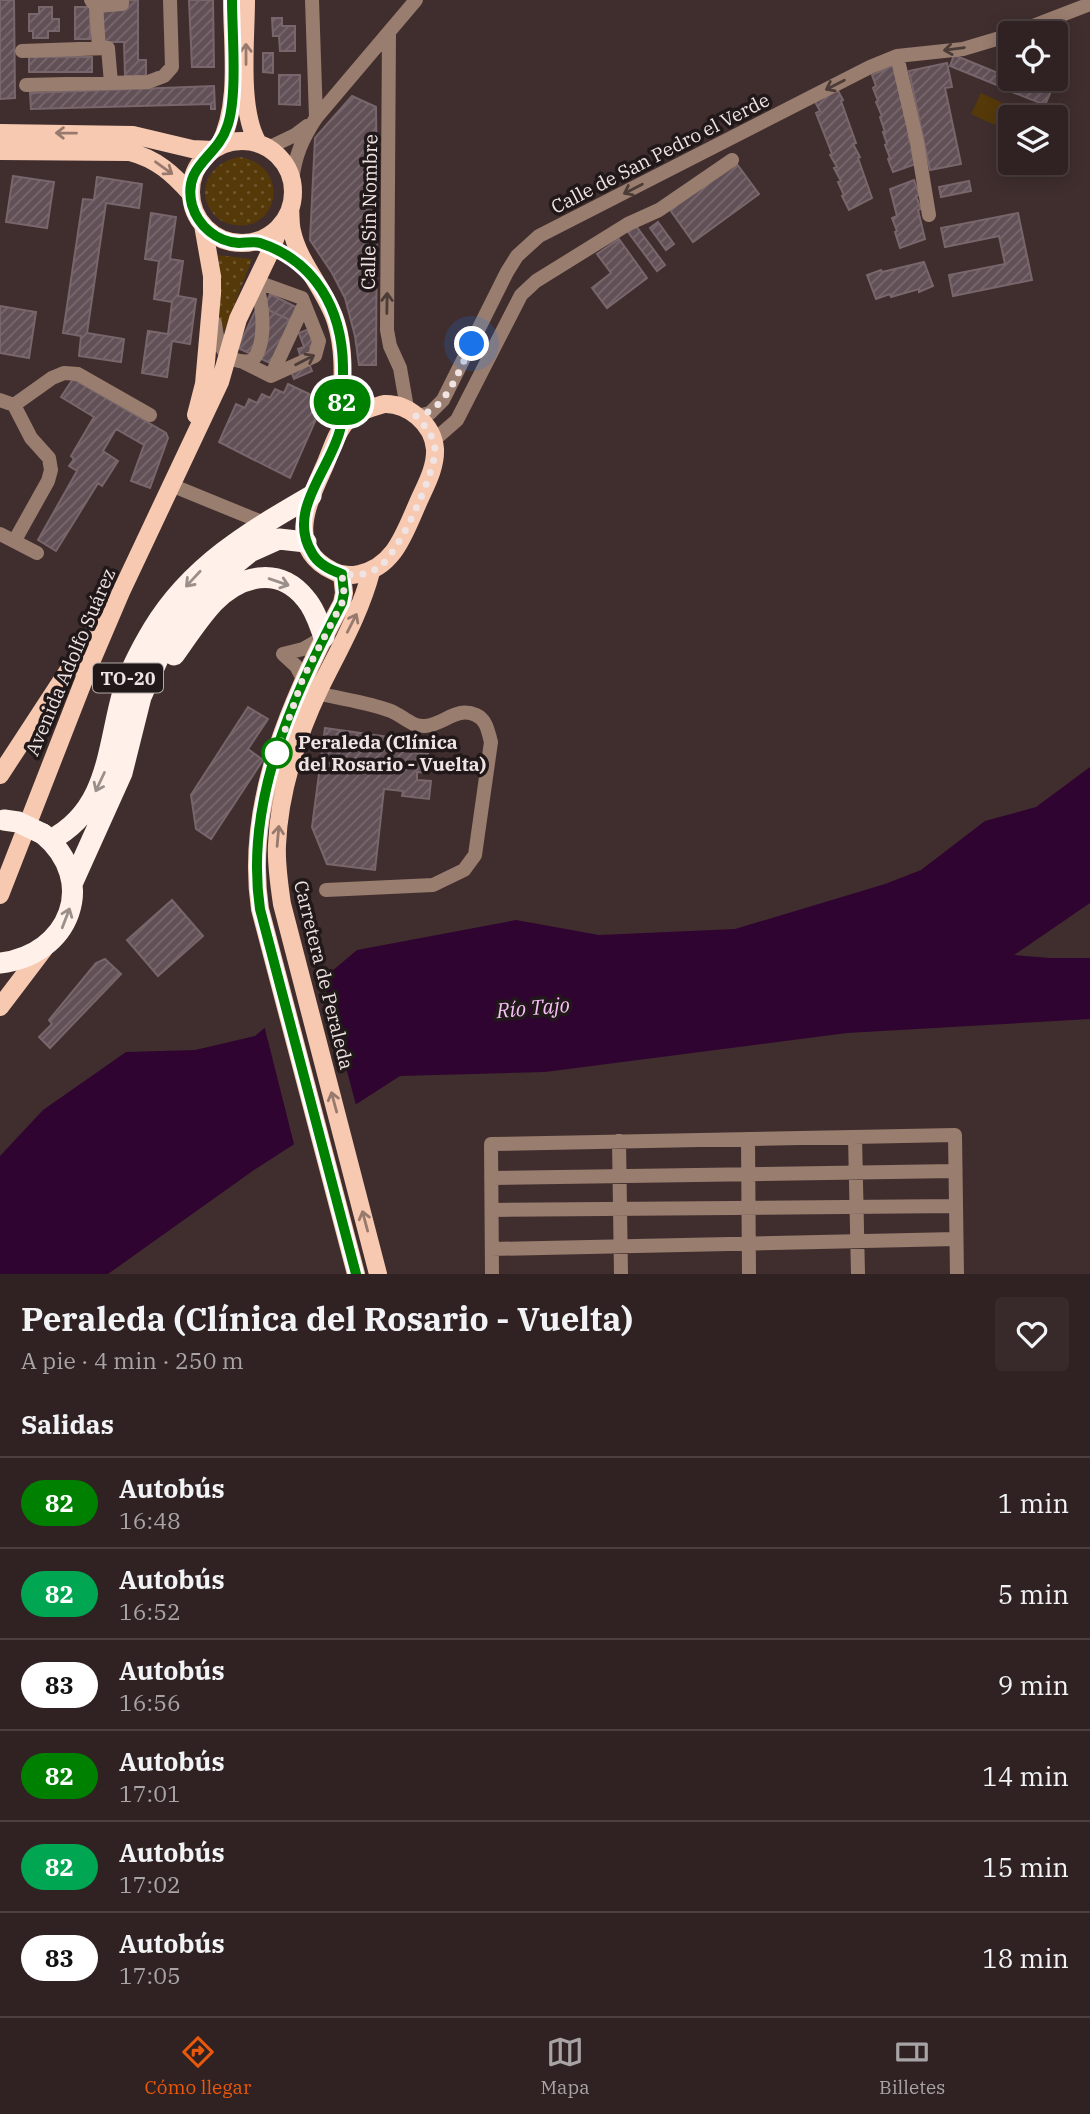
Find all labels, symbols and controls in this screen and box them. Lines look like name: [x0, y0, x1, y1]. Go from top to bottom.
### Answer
map controls: [998, 21, 1068, 175]
button: locate: [998, 21, 1068, 91]
one-way arrow: [239, 43, 253, 66]
one-way arrow: [943, 43, 966, 56]
one-way arrow: [825, 78, 846, 92]
street label: Calle de San Pedro el Verde: [547, 87, 773, 219]
button: layers: [998, 105, 1068, 175]
one-way arrow: [55, 126, 78, 140]
street label: Calle Sin Nombre: [356, 134, 382, 290]
one-way arrow: [154, 161, 173, 175]
one-way arrow: [623, 183, 644, 196]
one-way arrow: [381, 291, 394, 314]
your location: [454, 326, 489, 361]
one-way arrow: [294, 353, 314, 367]
line badge: 82: [310, 379, 374, 425]
text: 82: [328, 386, 356, 418]
street label: Avenida Adolfo Suárez: [20, 565, 120, 759]
one-way arrow: [184, 570, 201, 587]
one-way arrow: [268, 577, 290, 589]
one-way arrow: [346, 613, 360, 633]
road number: TO-20: [93, 664, 163, 692]
place label: Peraleda (Clínica del Rosario - Vuelta): [298, 730, 487, 776]
marker: Peraleda (Clínica del Rosario - Vuelta): [262, 738, 292, 768]
one-way arrow: [93, 771, 106, 792]
one-way arrow: [272, 825, 285, 848]
street label: Carretera de Peraleda: [289, 878, 359, 1072]
one-way arrow: [60, 908, 73, 930]
water label: Río Tajo: [494, 990, 571, 1024]
one-way arrow: [327, 1092, 340, 1114]
one-way arrow: [358, 1210, 371, 1233]
text: Peraleda (Clínica del Rosario - Vuelta): [21, 1297, 633, 1340]
button: heart: [995, 1297, 1069, 1371]
text: A pie · 4 min · 250 m: [21, 1345, 244, 1375]
text: Salidas: [21, 1407, 114, 1441]
text: Autobús: [119, 1471, 225, 1505]
text: 1 min: [998, 1486, 1069, 1520]
text: 82: [45, 1487, 74, 1519]
text: 16:48: [119, 1505, 181, 1535]
text: Autobús: [119, 1562, 225, 1596]
text: 5 min: [998, 1577, 1069, 1611]
text: 82: [45, 1578, 74, 1610]
text: 16:52: [119, 1596, 181, 1626]
text: Autobús: [119, 1653, 225, 1687]
text: 9 min: [998, 1668, 1069, 1702]
text: 83: [45, 1669, 74, 1701]
text: 16:56: [119, 1687, 181, 1717]
text: Autobús: [119, 1744, 225, 1778]
text: 14 min: [982, 1759, 1069, 1793]
text: 82: [45, 1760, 74, 1792]
text: 17:01: [119, 1778, 181, 1808]
text: Autobús: [119, 1835, 225, 1869]
text: 15 min: [982, 1850, 1069, 1884]
text: 82: [45, 1851, 74, 1883]
text: 17:02: [119, 1869, 181, 1899]
text: Autobús: [119, 1926, 225, 1960]
text: 18 min: [982, 1941, 1069, 1975]
text: 83: [45, 1942, 74, 1974]
text: 17:05: [119, 1960, 181, 1990]
tab: Cómo llegar: [145, 2033, 251, 2099]
tab: Mapa: [541, 2033, 590, 2099]
tab: Billetes: [879, 2033, 945, 2099]

